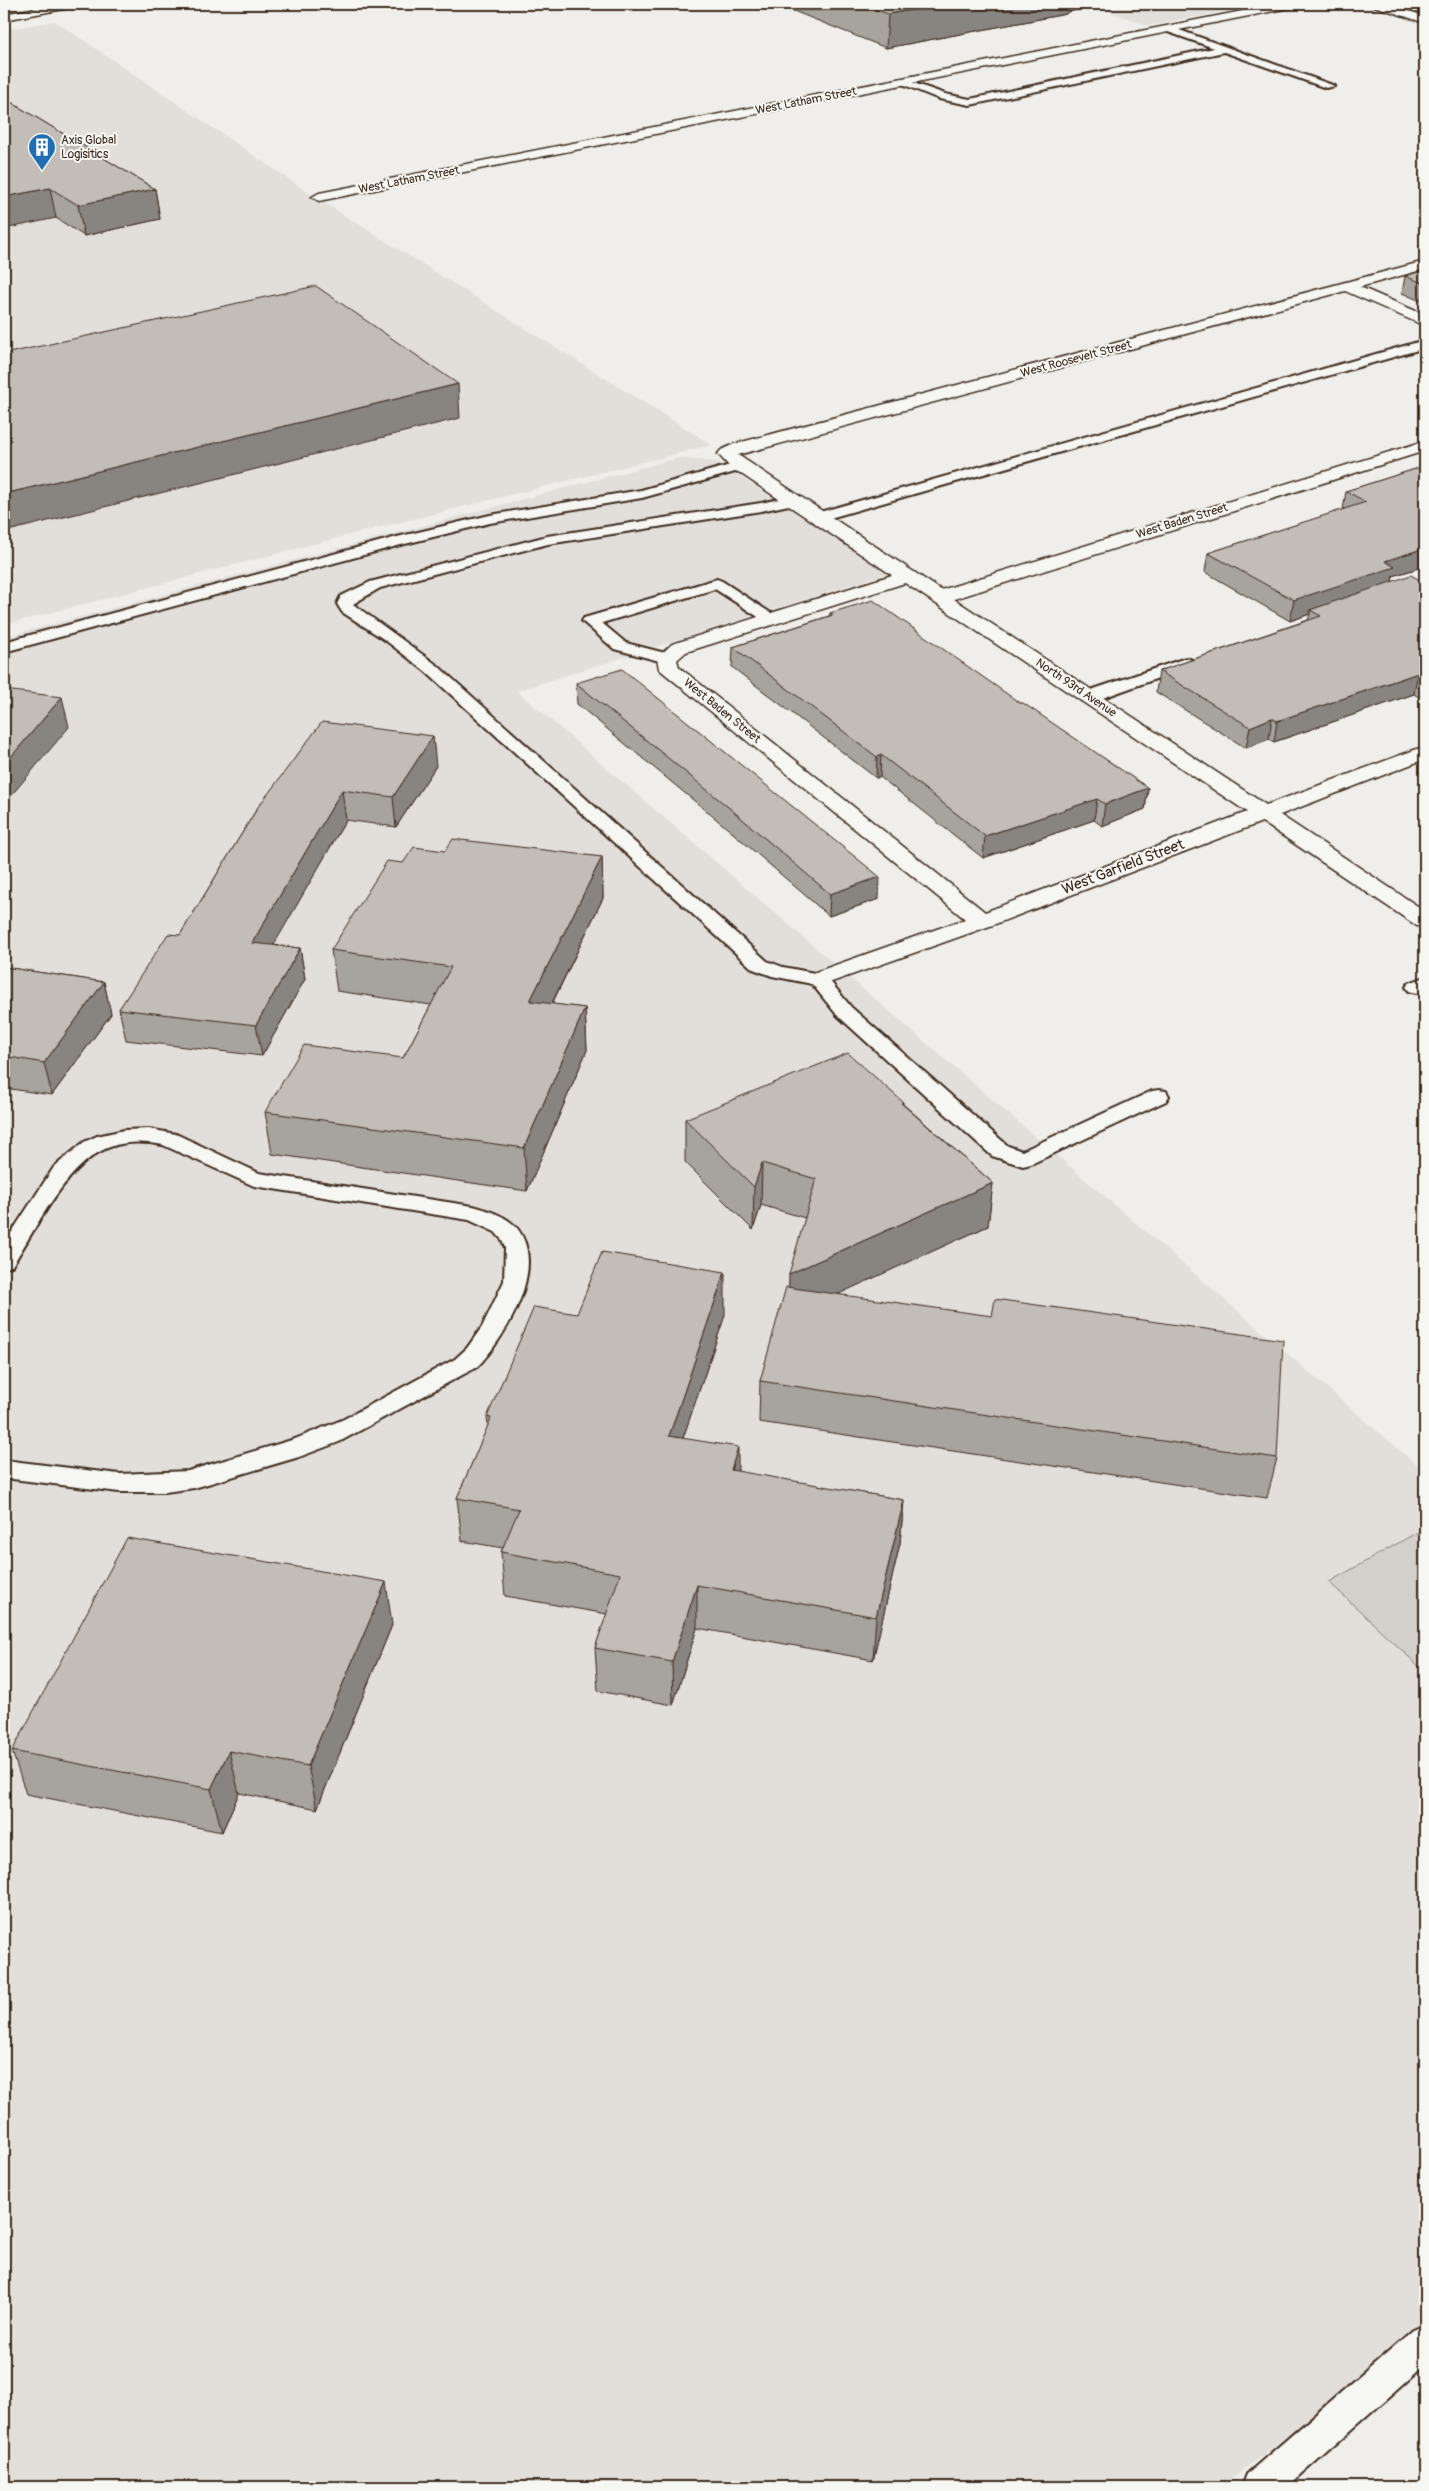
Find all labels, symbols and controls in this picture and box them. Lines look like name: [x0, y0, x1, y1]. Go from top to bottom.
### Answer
street label: West Latham Street: [754, 84, 858, 118]
building icon: Axis Global Logisitics: [27, 132, 57, 171]
place label: Axis Global Logisitics: [61, 133, 117, 162]
street label: West Latham Street: [357, 163, 461, 197]
street label: West Roosevelt Street: [1019, 337, 1133, 381]
street label: West Baden Street: [1134, 500, 1230, 542]
street label: North 93rd Avenue: [1033, 655, 1119, 721]
street label: West Baden Street: [680, 675, 764, 747]
street label: West Garfield Street: [1059, 835, 1188, 899]

